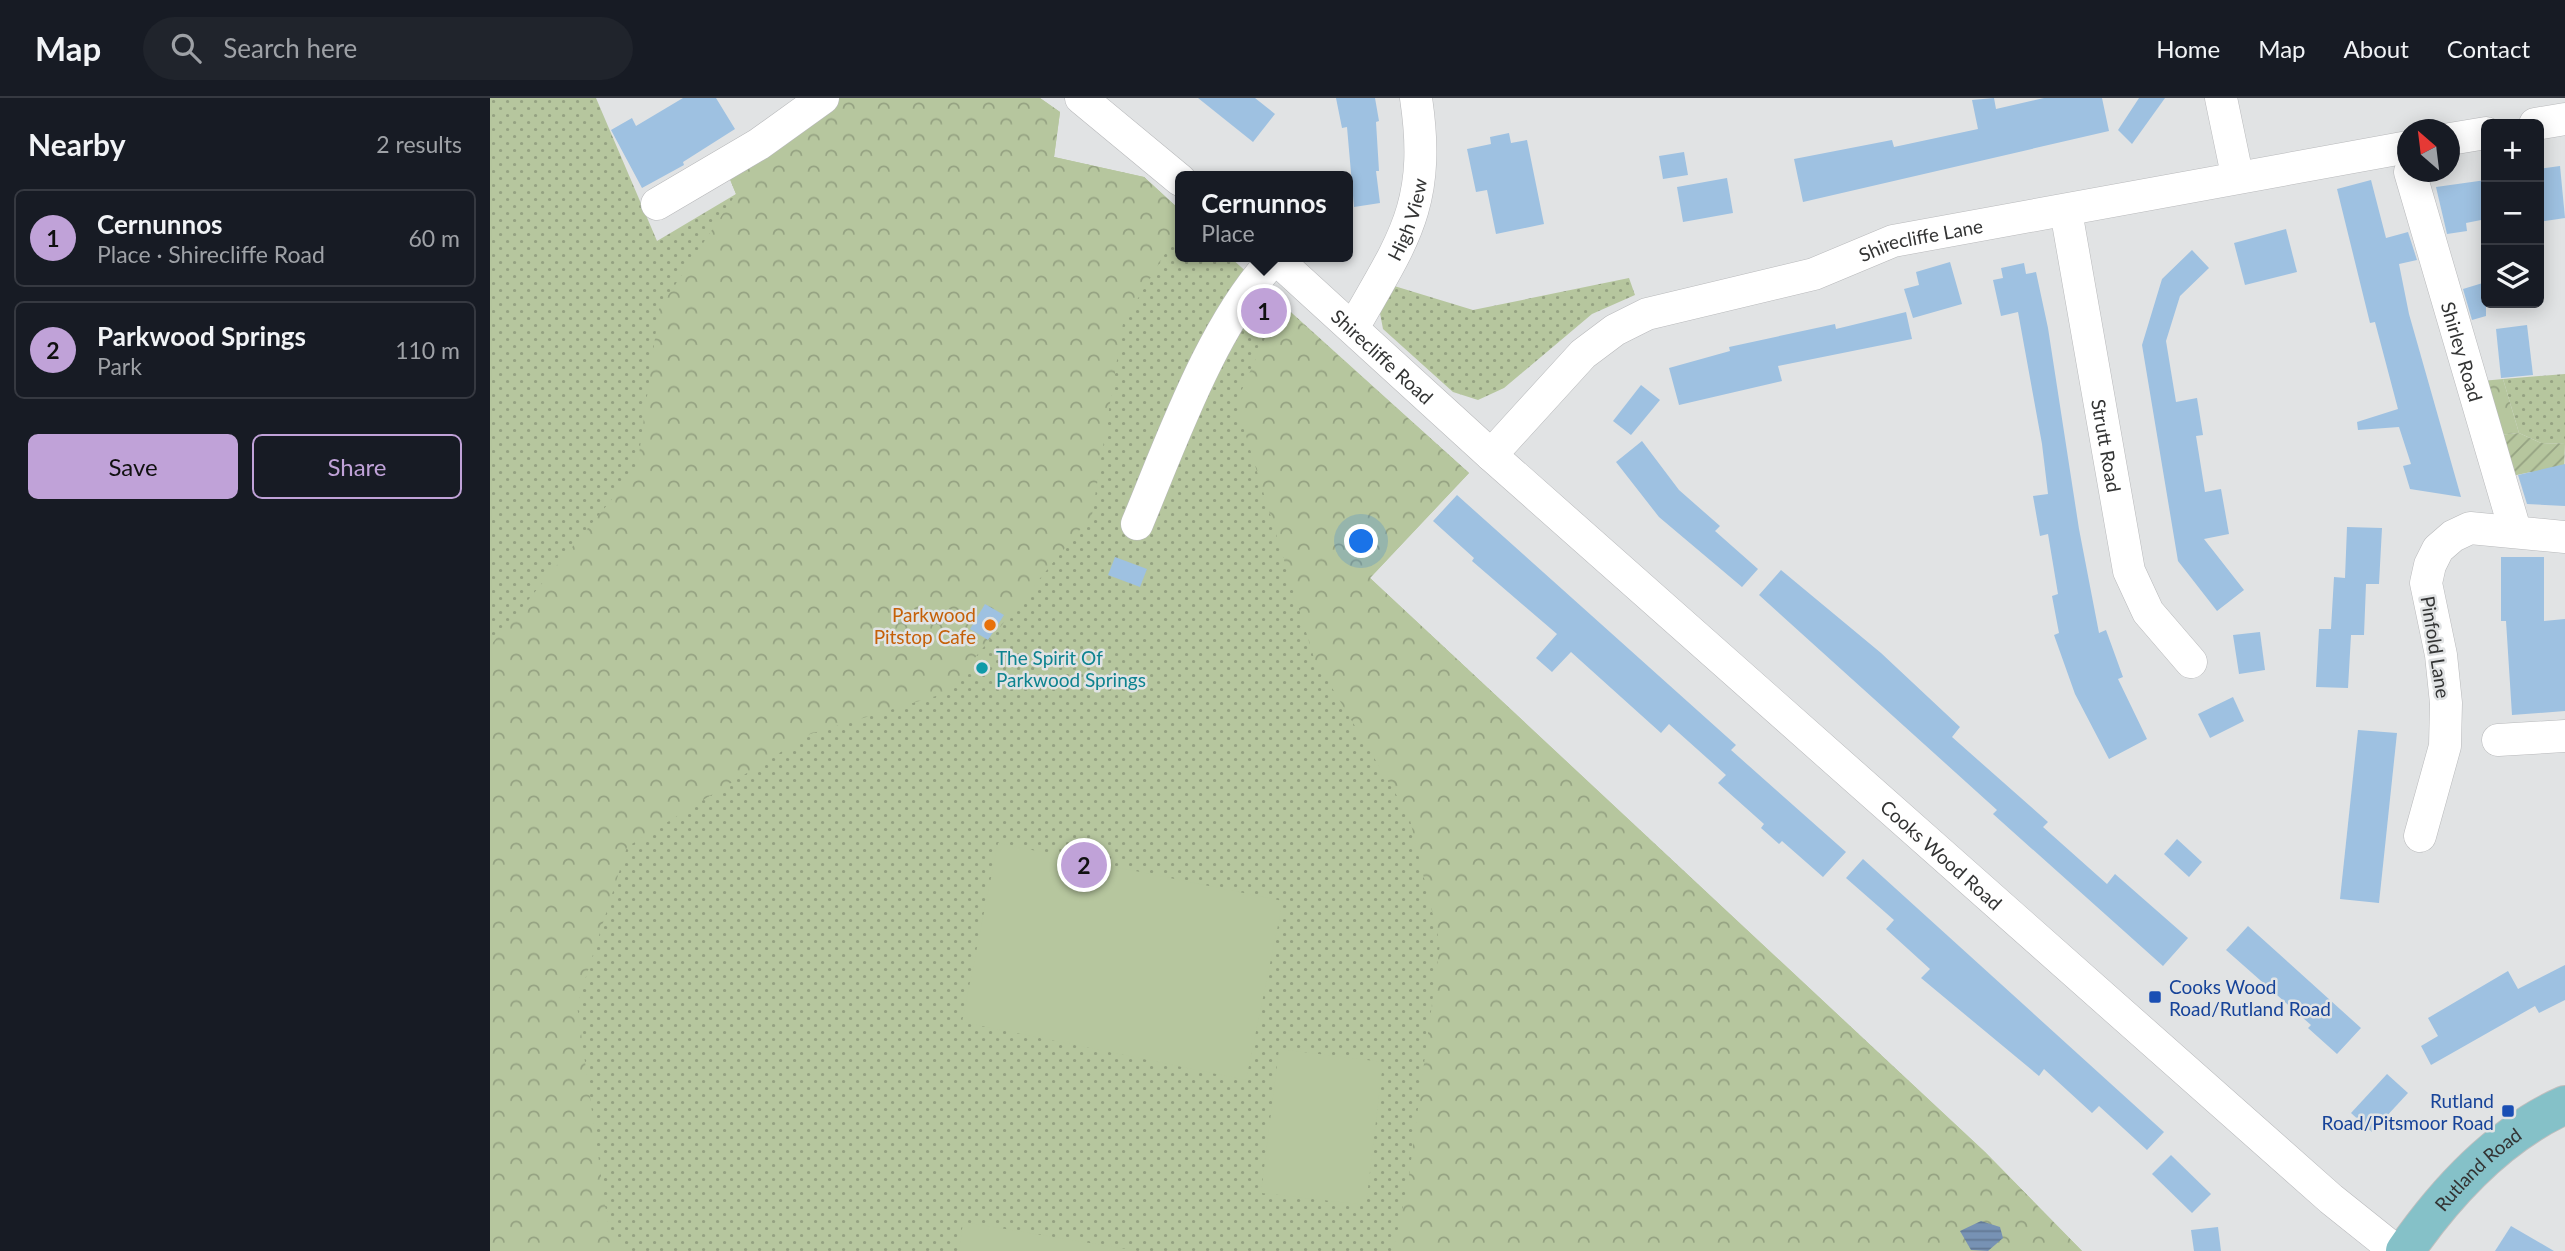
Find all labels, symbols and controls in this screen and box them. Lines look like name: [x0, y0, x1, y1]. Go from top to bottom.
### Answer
search box: [143, 17, 633, 80]
text: Map: [35, 28, 101, 68]
icon: search: [167, 29, 205, 67]
text: Search here: [223, 32, 357, 64]
text: Home: [2156, 34, 2220, 63]
text: Map: [2258, 34, 2306, 63]
text: About: [2344, 34, 2409, 63]
text: Contact: [2447, 34, 2530, 63]
north arrow: [2397, 119, 2460, 182]
map controls: [2481, 119, 2544, 308]
button: +: [2481, 119, 2544, 182]
text: Nearby: [28, 126, 126, 162]
text: 2 results: [376, 130, 462, 158]
popup: [1175, 171, 1353, 262]
street label: High View: [1382, 176, 1430, 264]
button: −: [2481, 182, 2544, 245]
text: Cernunnos: [1201, 187, 1327, 219]
text: Cernunnos: [97, 208, 223, 240]
street label: Shirecliffe Lane: [1855, 213, 1984, 266]
text: Place: [1201, 219, 1255, 247]
text: 1: [46, 224, 60, 252]
text: 60 m: [409, 224, 460, 252]
text: Place · Shirecliffe Road: [97, 240, 325, 268]
button: layers: [2481, 245, 2544, 308]
pin: 1: [1241, 285, 1287, 337]
street label: Shirley Road: [2437, 299, 2488, 404]
street label: Shirecliffe Road: [1327, 304, 1438, 408]
text: Parkwood Springs: [97, 320, 306, 352]
text: 2: [46, 336, 60, 364]
text: 110 m: [395, 336, 460, 364]
text: Park: [97, 352, 142, 380]
street label: Strutt Road: [2088, 397, 2126, 494]
button: Save: [28, 434, 238, 499]
button: Share: [252, 434, 462, 499]
your location: [1344, 524, 1378, 558]
street label: Pinfold Lane: [2417, 594, 2455, 700]
place label: Parkwood Pitstop Cafe: [874, 603, 976, 648]
marker: Parkwood Pitstop Cafe: [982, 617, 998, 633]
place label: The Spirit Of Parkwood Springs: [996, 646, 1146, 691]
marker: The Spirit Of Parkwood Springs: [974, 660, 990, 676]
street label: Cooks Wood Road: [1876, 795, 2007, 914]
pin: 2: [1061, 839, 1107, 891]
place label: Cooks Wood Road/Rutland Road: [2169, 975, 2331, 1020]
marker: Cooks Wood Road/Rutland Road: [2147, 989, 2163, 1005]
place label: Rutland Road/Pitsmoor Road: [2322, 1089, 2494, 1134]
marker: Rutland Road/Pitsmoor Road: [2500, 1103, 2516, 1119]
street label: Rutland Road: [2429, 1122, 2525, 1215]

